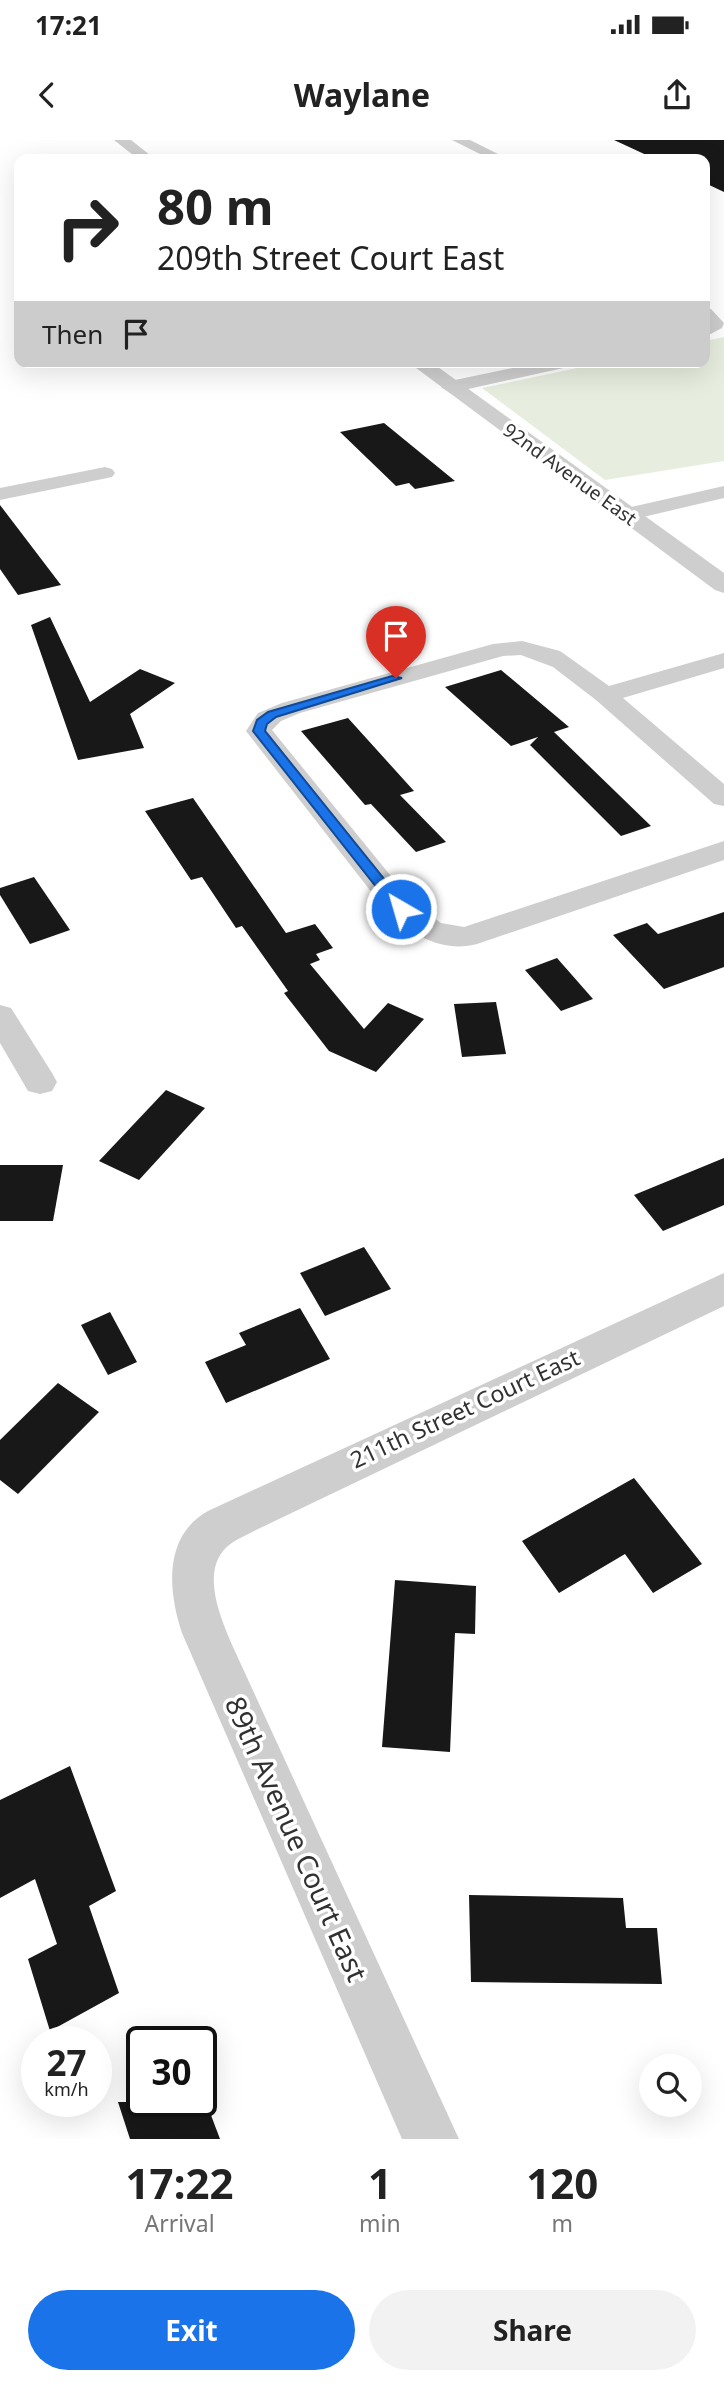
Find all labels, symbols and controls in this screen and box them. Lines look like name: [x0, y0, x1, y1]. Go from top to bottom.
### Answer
text: 17:21: [35, 7, 102, 43]
text: Waylane: [294, 73, 430, 116]
icon: back: [28, 76, 66, 114]
icon: share: [658, 76, 696, 114]
text: 80 m: [157, 173, 274, 239]
icon: right: [42, 182, 133, 273]
text: 209th Street Court East: [157, 236, 504, 279]
icon: arrive: [117, 315, 155, 353]
text: Then: [42, 316, 103, 352]
street label: 92nd Avenue East: [498, 417, 642, 531]
pin: [366, 606, 426, 678]
icon: arrive: [377, 617, 415, 655]
position arrow: [364, 872, 438, 946]
street label: 211th Street Court East: [345, 1341, 584, 1475]
street label: 89th Avenue Court East: [217, 1690, 377, 1987]
speed limit sign: 30: [126, 2026, 217, 2117]
text: 27: [46, 2039, 87, 2086]
map controls: [639, 2054, 702, 2117]
button: search: [639, 2054, 702, 2117]
text: km/h: [44, 2077, 89, 2101]
text: 17:22: [126, 2154, 233, 2211]
text: 1: [368, 2154, 392, 2211]
text: 120: [526, 2154, 598, 2211]
text: Arrival: [144, 2207, 215, 2239]
text: min: [359, 2207, 401, 2239]
text: m: [552, 2207, 573, 2239]
button: Exit: [28, 2290, 355, 2370]
button: Share: [369, 2290, 696, 2370]

